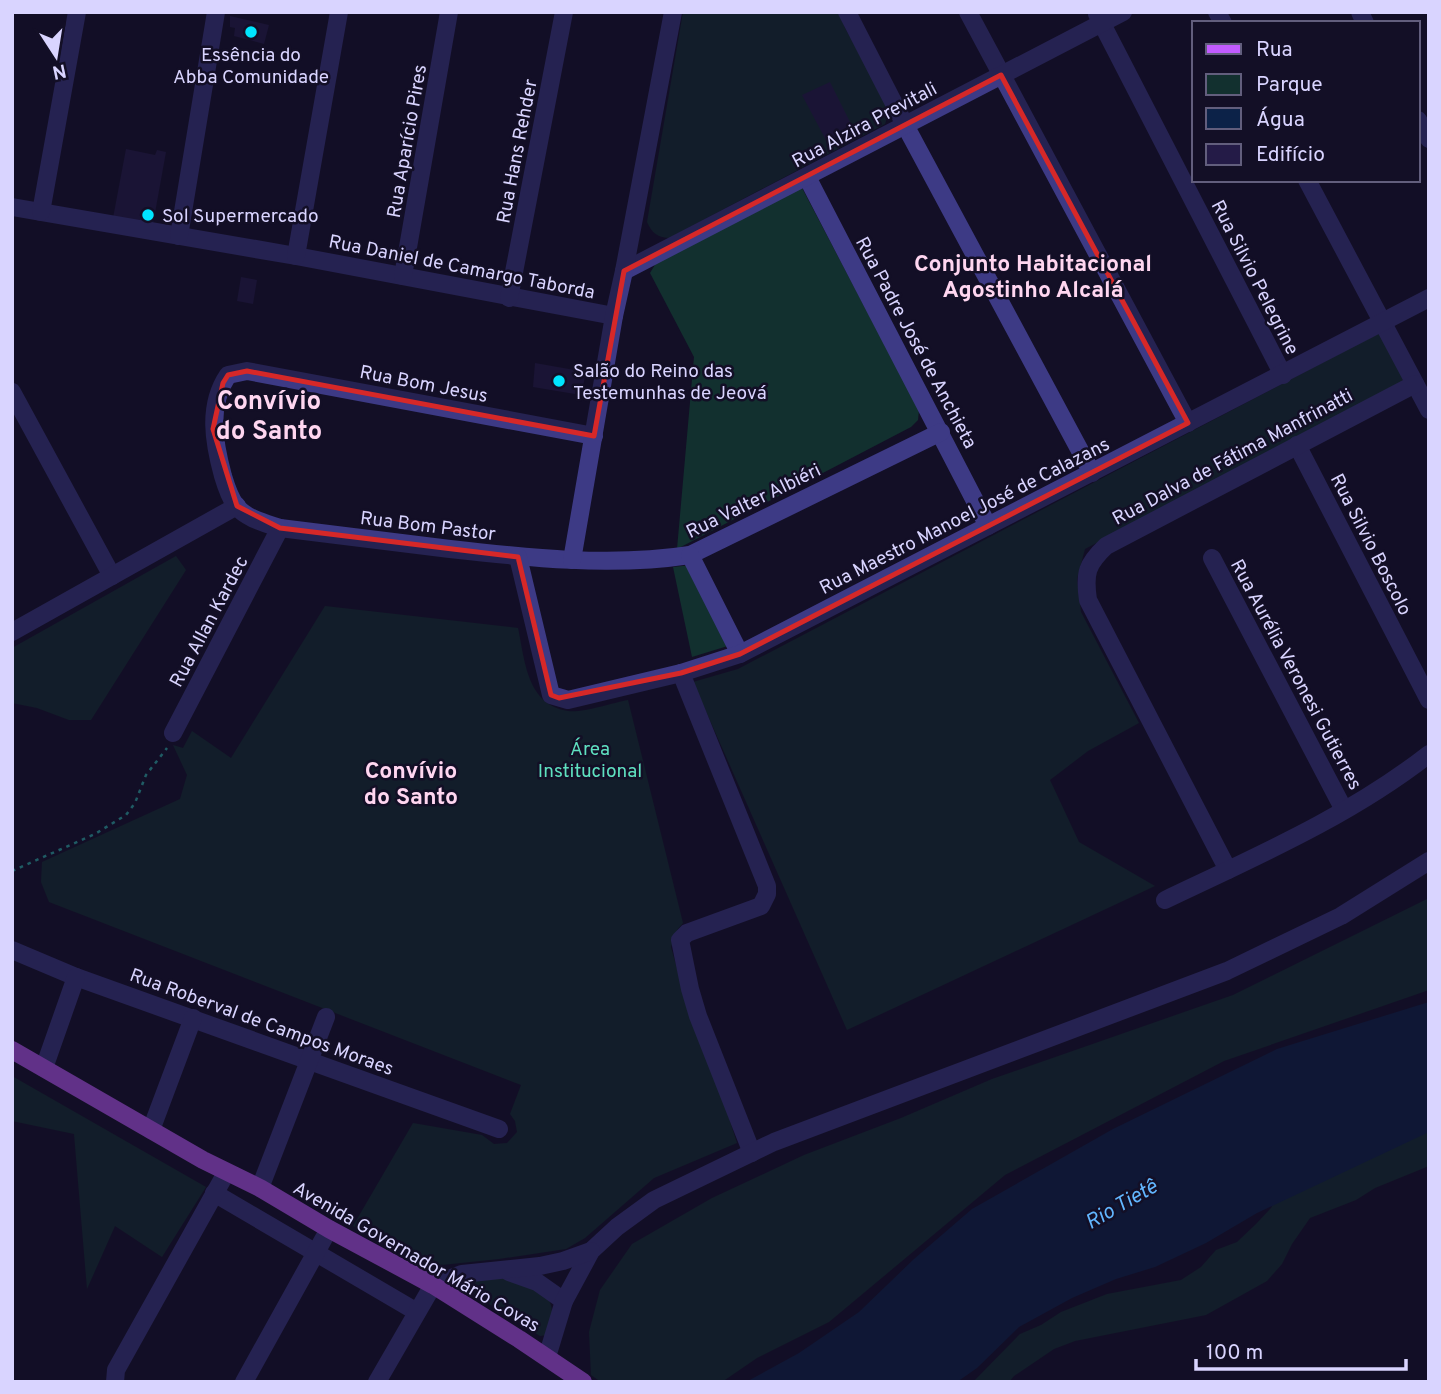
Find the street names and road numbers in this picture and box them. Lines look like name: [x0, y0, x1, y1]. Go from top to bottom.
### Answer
street label: Rua Aparício Pires: [383, 63, 433, 220]
street label: Rua Hans Rehder: [492, 77, 544, 226]
street label: Rua Alzira Previtali: [788, 77, 942, 174]
street label: Rua Silvio Pelegrine: [1205, 197, 1304, 359]
street label: Rua Daniel de Camargo Taborda: [326, 230, 597, 306]
street label: Rua Padre José de Anchieta: [849, 233, 981, 453]
street label: Rua Bom Jesus: [357, 361, 490, 409]
street label: Rua Dalva de Fátima Manfrinatti: [1109, 384, 1357, 531]
street label: Rua Maestro Manoel José de Calazans: [816, 433, 1114, 601]
street label: Rua Valter Albiéri: [682, 459, 825, 545]
street label: Rua Silvio Boscolo: [1324, 470, 1416, 620]
street label: Rua Bom Pastor: [359, 507, 498, 547]
street label: Rua Allan Kardec: [165, 552, 254, 692]
street label: Rua Aurélia Veronesi Gutierres: [1224, 556, 1366, 794]
street label: Rua Roberval de Campos Moraes: [126, 964, 397, 1082]
street label: Avenida Governador Mário Covas: [288, 1177, 544, 1338]

